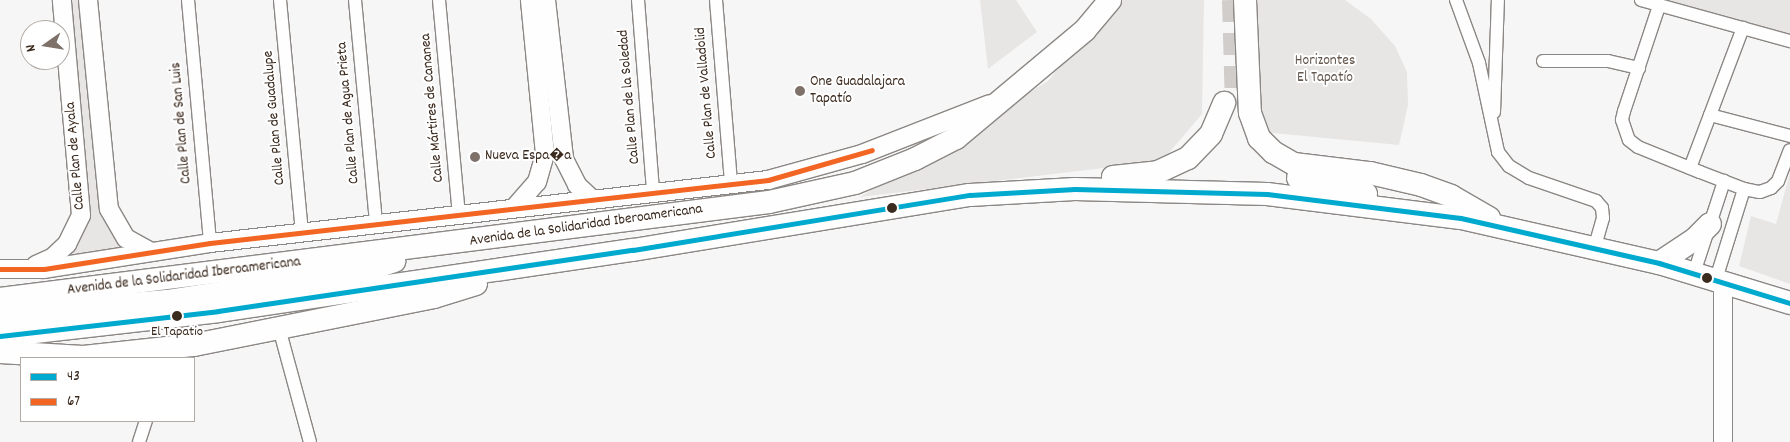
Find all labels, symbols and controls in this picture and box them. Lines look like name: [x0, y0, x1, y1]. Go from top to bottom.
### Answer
north arrow: [20, 20, 70, 70]
street label: Calle Plan de Valladolid: [692, 26, 722, 160]
street label: Calle Plan de la Soledad: [615, 29, 645, 165]
street label: Calle Mártires de Cananea: [418, 33, 448, 183]
street label: Calle Plan de Agua Prieta: [334, 41, 364, 185]
text: N: [21, 43, 42, 54]
street label: Calle Plan de Guadalupe: [260, 50, 290, 186]
park label: Horizontes El Tapatío: [1295, 52, 1355, 87]
street label: Calle Plan de San Luis: [168, 61, 196, 185]
place label: One Guadalajara Tapatío: [810, 73, 905, 108]
marker: One Guadalajara Tapatío: [794, 85, 806, 97]
street label: Calle Plan de Ayala: [62, 101, 90, 211]
place label: Nueva Espa�a: [485, 148, 571, 166]
marker: Nueva Espa�a: [469, 151, 481, 163]
street label: Avenida de la Solidaridad Iberoamericana: [468, 201, 704, 251]
unlabelled marker: [887, 203, 897, 213]
street label: Avenida de la Solidaridad Iberoamericana: [66, 254, 302, 300]
unlabelled marker: [1702, 273, 1712, 283]
marker: El Tapatio: [172, 311, 182, 321]
place label: El Tapatio: [151, 324, 203, 340]
legend: [20, 357, 195, 422]
text: 43: [67, 366, 80, 388]
text: 67: [67, 391, 80, 413]

